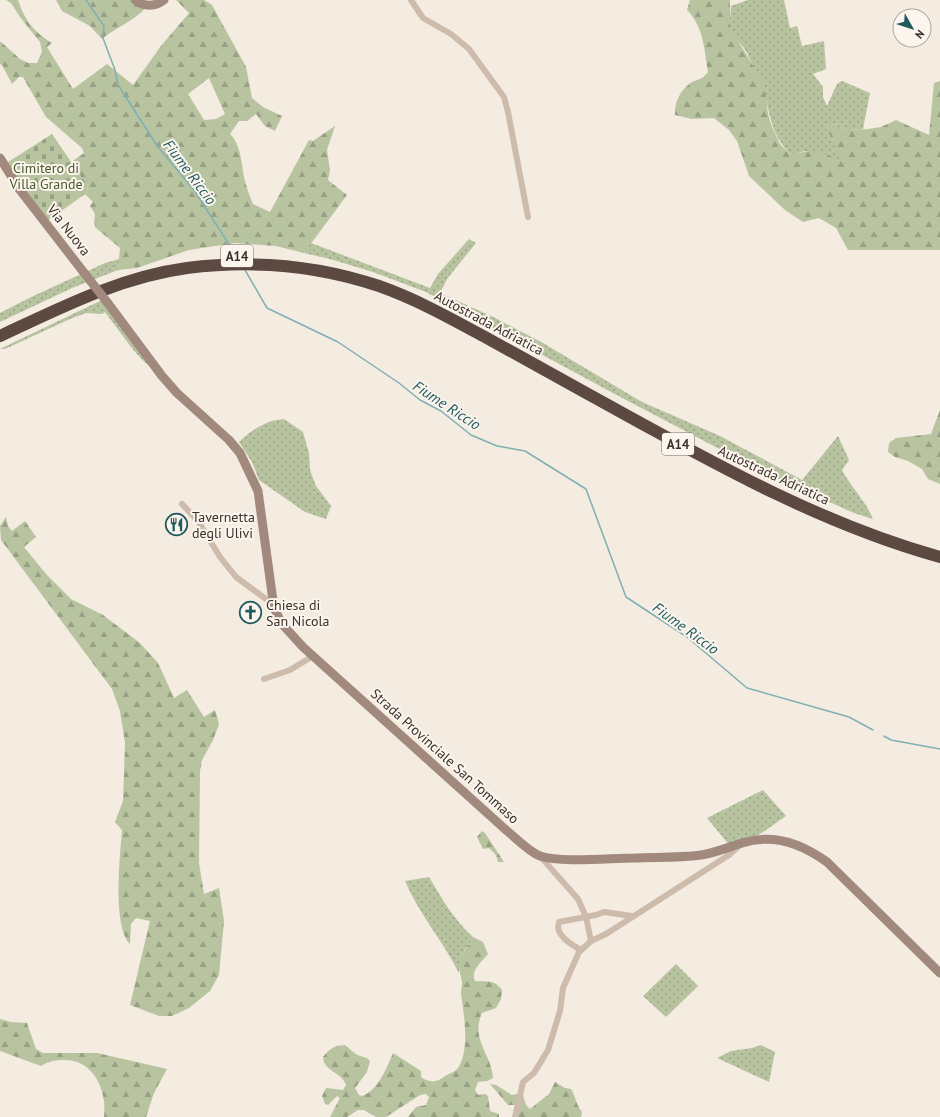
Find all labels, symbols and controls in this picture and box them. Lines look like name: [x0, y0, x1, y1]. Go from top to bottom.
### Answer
north arrow: [892, 8, 932, 48]
text: N: [912, 27, 927, 42]
water label: Fiume Riccio: [159, 136, 221, 208]
park label: Cimitero di Villa Grande: [8, 159, 83, 193]
street label: Via Nuova: [43, 200, 95, 259]
road number: A14: [221, 245, 253, 267]
street label: Autostrada Adriatica: [431, 287, 547, 359]
water label: Fiume Riccio: [410, 376, 484, 434]
road number: A14: [662, 433, 694, 455]
street label: Autostrada Adriatica: [715, 441, 833, 509]
place label: Tavernetta degli Ulivi: [192, 508, 255, 542]
restaurant icon: Tavernetta degli Ulivi: [164, 512, 190, 538]
place label: Chiesa di San Nicola: [266, 596, 330, 630]
water label: Fiume Riccio: [649, 598, 723, 658]
church icon: Chiesa di San Nicola: [238, 600, 264, 626]
street label: Strada Provinciale San Tommaso: [367, 685, 523, 827]

